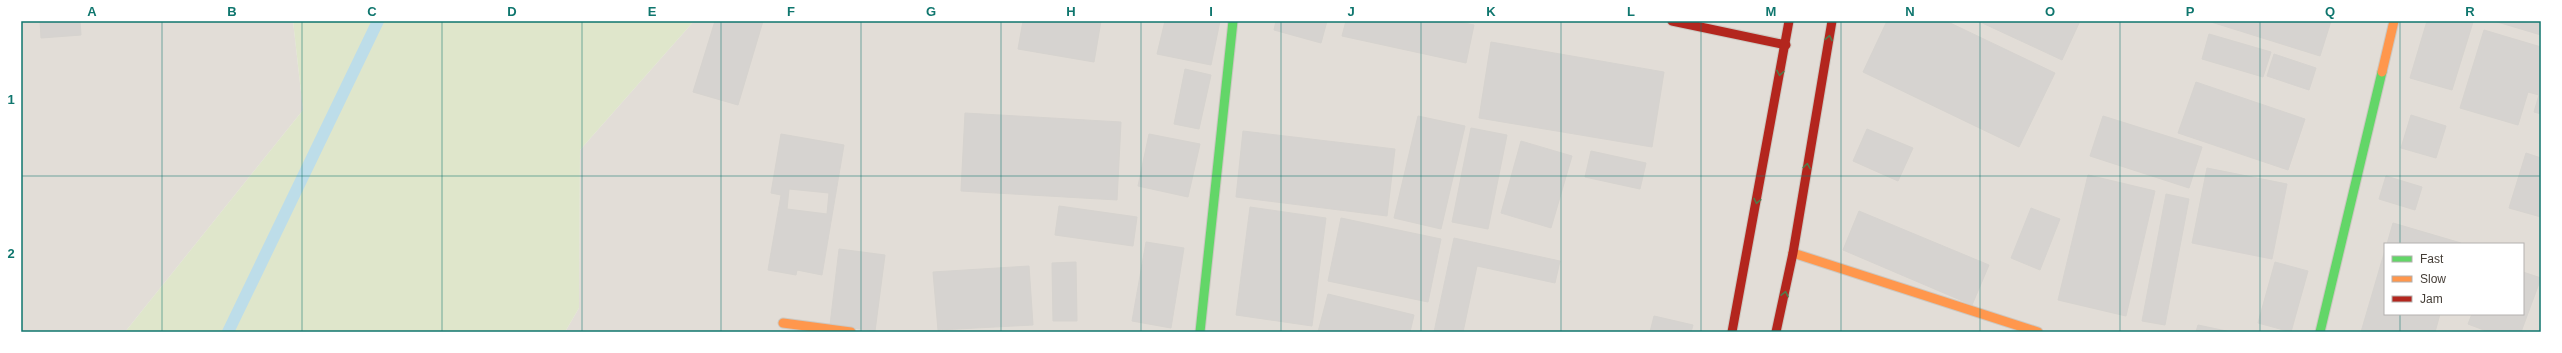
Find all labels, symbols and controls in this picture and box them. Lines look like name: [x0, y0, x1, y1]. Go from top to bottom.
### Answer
text: A: [87, 4, 97, 19]
text: B: [227, 4, 237, 19]
text: C: [367, 4, 377, 19]
text: D: [507, 4, 517, 19]
text: E: [648, 4, 657, 19]
text: F: [787, 4, 795, 19]
text: G: [926, 4, 936, 19]
text: H: [1066, 4, 1076, 19]
text: I: [1209, 4, 1213, 19]
text: J: [1347, 4, 1355, 19]
text: K: [1486, 4, 1496, 19]
text: L: [1627, 4, 1635, 19]
text: M: [1766, 4, 1776, 19]
text: N: [1905, 4, 1915, 19]
text: O: [2045, 4, 2055, 19]
text: P: [2186, 4, 2195, 19]
text: Q: [2325, 4, 2335, 19]
text: R: [2465, 4, 2475, 19]
one-way arrow: [1824, 35, 1832, 41]
one-way arrow: [1777, 70, 1785, 76]
text: 1: [7, 92, 15, 107]
one-way arrow: [1802, 163, 1811, 169]
one-way arrow: [1753, 198, 1761, 204]
legend: [2384, 243, 2524, 315]
text: 2: [7, 246, 15, 261]
text: Fast: [2420, 252, 2444, 266]
text: Slow: [2420, 272, 2446, 286]
one-way arrow: [1780, 291, 1788, 297]
text: Jam: [2420, 292, 2443, 306]

